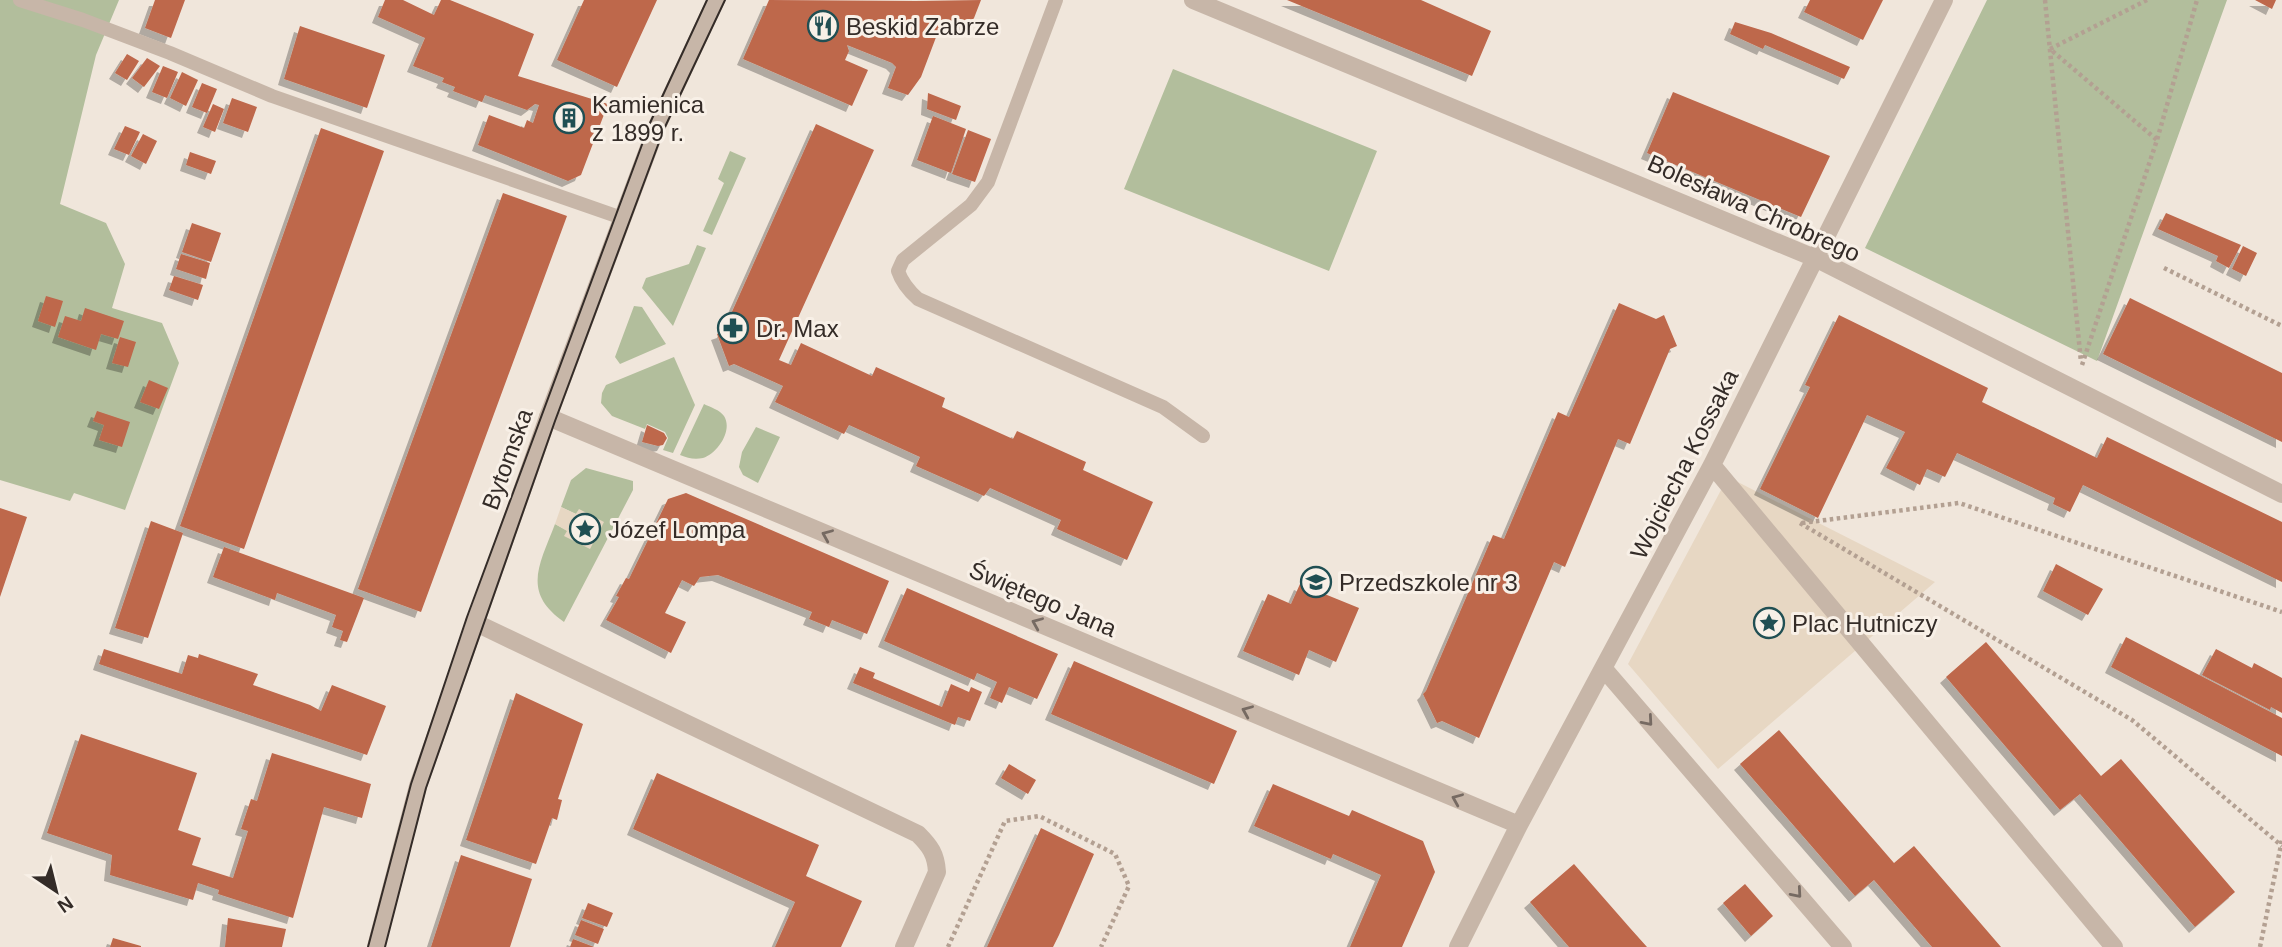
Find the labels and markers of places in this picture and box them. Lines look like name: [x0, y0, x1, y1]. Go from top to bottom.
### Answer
restaurant icon: Beskid Zabrze: [806, 9, 840, 43]
place label: Beskid Zabrze: [846, 13, 999, 40]
place label: Kamienica z 1899 r.: [592, 91, 705, 146]
building icon: Kamienica z 1899 r.: [552, 101, 586, 135]
pharmacy icon: Dr. Max: [716, 311, 750, 345]
place label: Dr. Max: [756, 315, 839, 342]
place icon: Józef Lompa: [568, 512, 602, 546]
place label: Józef Lompa: [608, 516, 746, 543]
school or university icon: Przedszkole nr 3: [1299, 565, 1333, 599]
place label: Przedszkole nr 3: [1339, 569, 1518, 596]
place icon: Plac Hutniczy: [1752, 606, 1786, 640]
place label: Plac Hutniczy: [1792, 610, 1937, 637]

